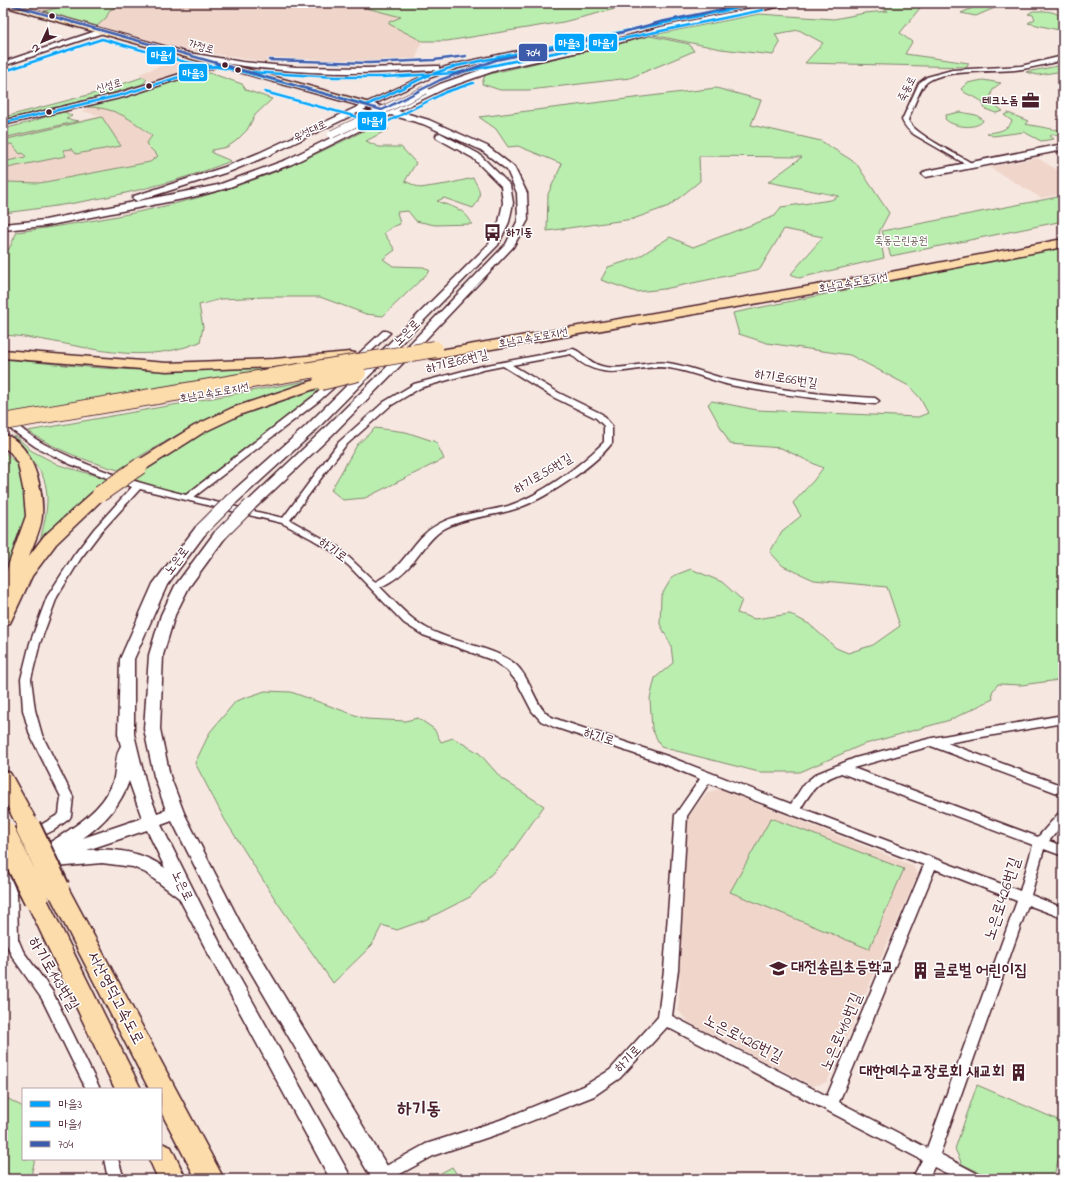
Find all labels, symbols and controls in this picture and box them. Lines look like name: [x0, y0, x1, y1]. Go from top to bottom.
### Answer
unlabelled marker: [47, 11, 57, 21]
north arrow: [22, 22, 62, 62]
line badge: 마을3: [554, 33, 585, 52]
line badge: 마을1: [588, 33, 618, 52]
street label: 가정로: [186, 36, 216, 58]
text: 마을3: [558, 36, 581, 52]
text: 마을1: [592, 36, 614, 52]
text: N: [27, 40, 44, 56]
line badge: 704: [518, 43, 548, 62]
text: 704: [526, 45, 540, 61]
line badge: 마을1: [146, 46, 176, 65]
text: 마을1: [150, 48, 172, 64]
unlabelled marker: [220, 60, 230, 70]
line badge: 마을3: [178, 63, 208, 82]
unlabelled marker: [233, 65, 243, 75]
text: 마을3: [182, 66, 205, 82]
street label: 죽동로: [894, 73, 920, 104]
street label: 신성로: [94, 75, 124, 97]
unlabelled marker: [144, 81, 154, 91]
office icon: 테크노돔: [1021, 91, 1041, 111]
place label: 테크노돔: [983, 93, 1018, 109]
unlabelled marker: [44, 107, 54, 117]
line badge: 마을1: [357, 111, 387, 131]
text: 마을1: [361, 114, 383, 130]
street label: 유성대로: [291, 116, 330, 146]
bus stop icon: 하기동: [483, 223, 503, 243]
place label: 하기동: [506, 225, 533, 241]
park label: 죽동근린공원: [874, 233, 928, 249]
street label: 호남고속도로지선: [817, 269, 889, 297]
street label: 노은로: [389, 315, 425, 351]
street label: 호남고속도로지선: [497, 324, 569, 352]
street label: 하기로66번길: [424, 345, 490, 379]
street label: 하기로66번길: [753, 365, 819, 393]
street label: 호남고속도로지선: [178, 379, 250, 407]
street label: 하기로56번길: [510, 449, 576, 499]
street label: 하기로: [315, 533, 351, 567]
street label: 노은로: [160, 543, 194, 579]
street label: 하기로: [581, 723, 617, 751]
street label: 노은로426번길: [978, 854, 1028, 944]
street label: 노은로: [167, 868, 197, 904]
street label: 하기로143번길: [21, 932, 85, 1016]
street label: 서산영덕고속도로: [80, 947, 150, 1049]
place label: 대전송림초등학교: [791, 956, 894, 980]
school or university icon: 대전송림초등학교: [768, 958, 788, 978]
place label: 글로벌 어린이집: [933, 959, 1027, 983]
building icon: 글로벌 어린이집: [910, 961, 930, 981]
street label: 노은로410번길: [815, 989, 869, 1075]
street label: 노은로426번길: [699, 1009, 787, 1069]
street label: 하기로: [610, 1041, 646, 1077]
place label: 대한예수교장로회 새교회: [859, 1060, 1005, 1084]
building icon: 대한예수교장로회 새교회: [1008, 1062, 1028, 1082]
legend: [22, 1088, 162, 1160]
text: 마을3: [58, 1096, 82, 1114]
district label: 하기동: [397, 1097, 441, 1123]
text: 마을1: [58, 1116, 81, 1134]
text: 704: [58, 1136, 73, 1154]

